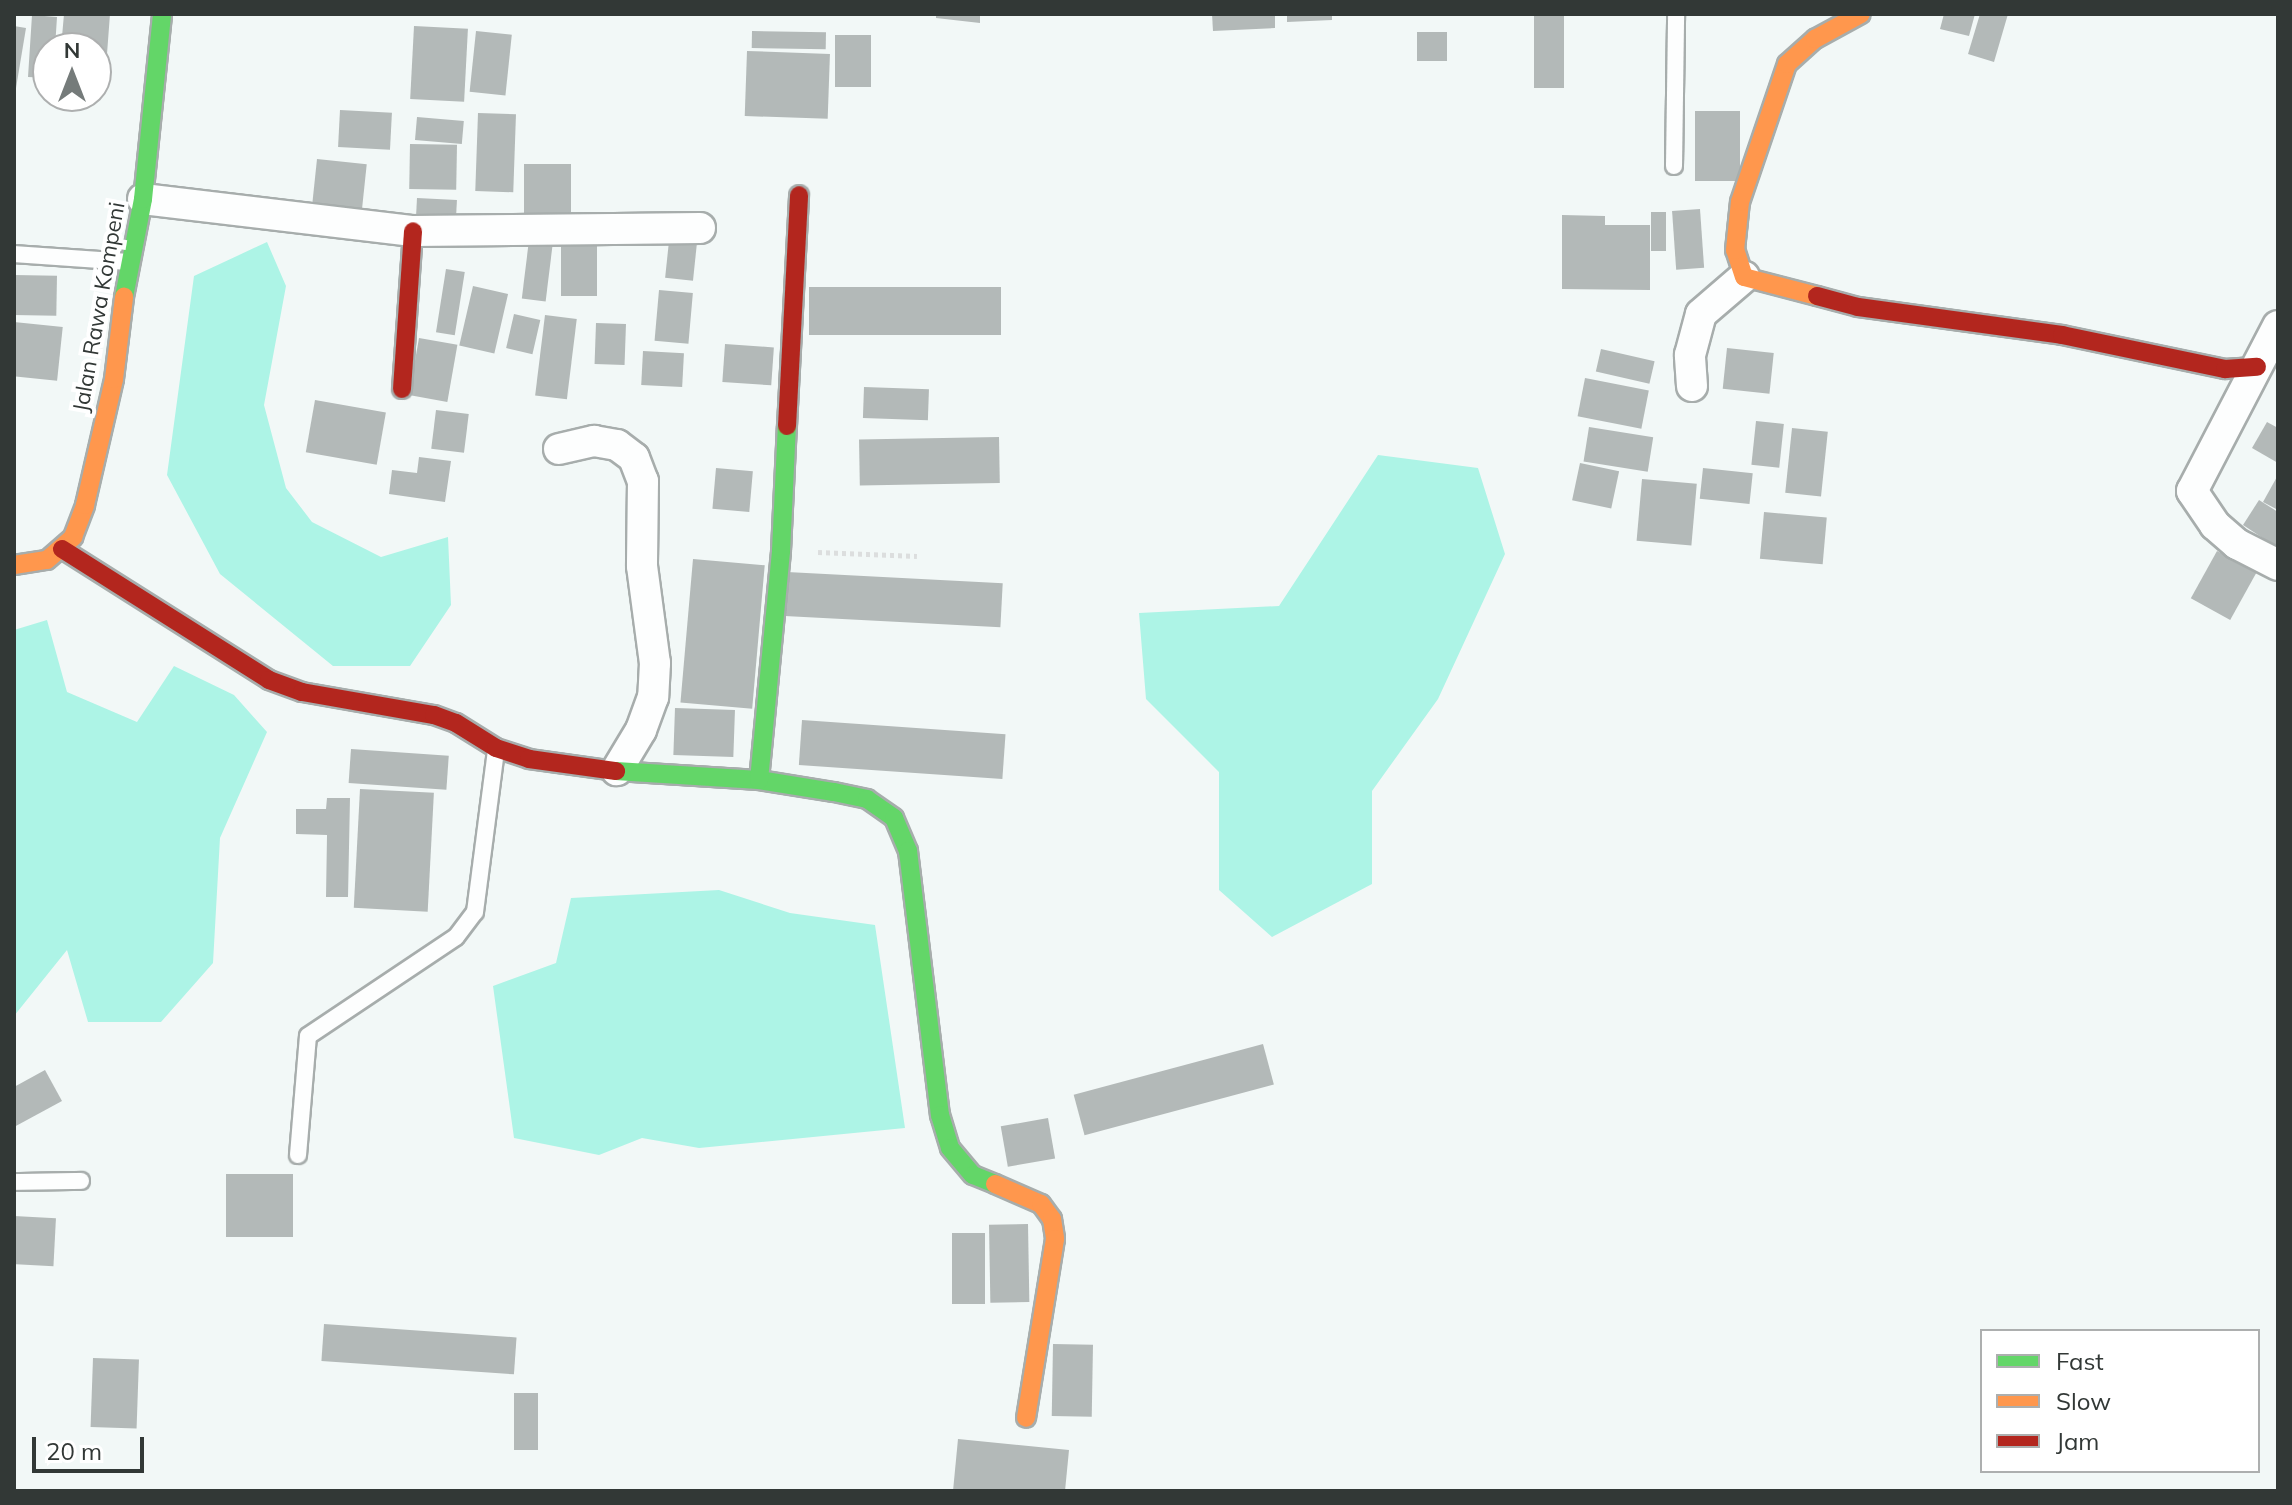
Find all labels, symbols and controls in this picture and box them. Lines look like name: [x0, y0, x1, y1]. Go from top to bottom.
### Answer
north arrow: [32, 32, 112, 112]
text: N: [64, 36, 80, 64]
street label: Jalan Rawa Kompeni: [68, 200, 130, 414]
legend: [1980, 1329, 2260, 1473]
text: Fast: [2056, 1346, 2104, 1376]
text: Slow: [2056, 1386, 2111, 1416]
scale bar: [36, 1421, 148, 1471]
text: Jam: [2056, 1426, 2099, 1456]
text: 20 m: [46, 1436, 102, 1466]

